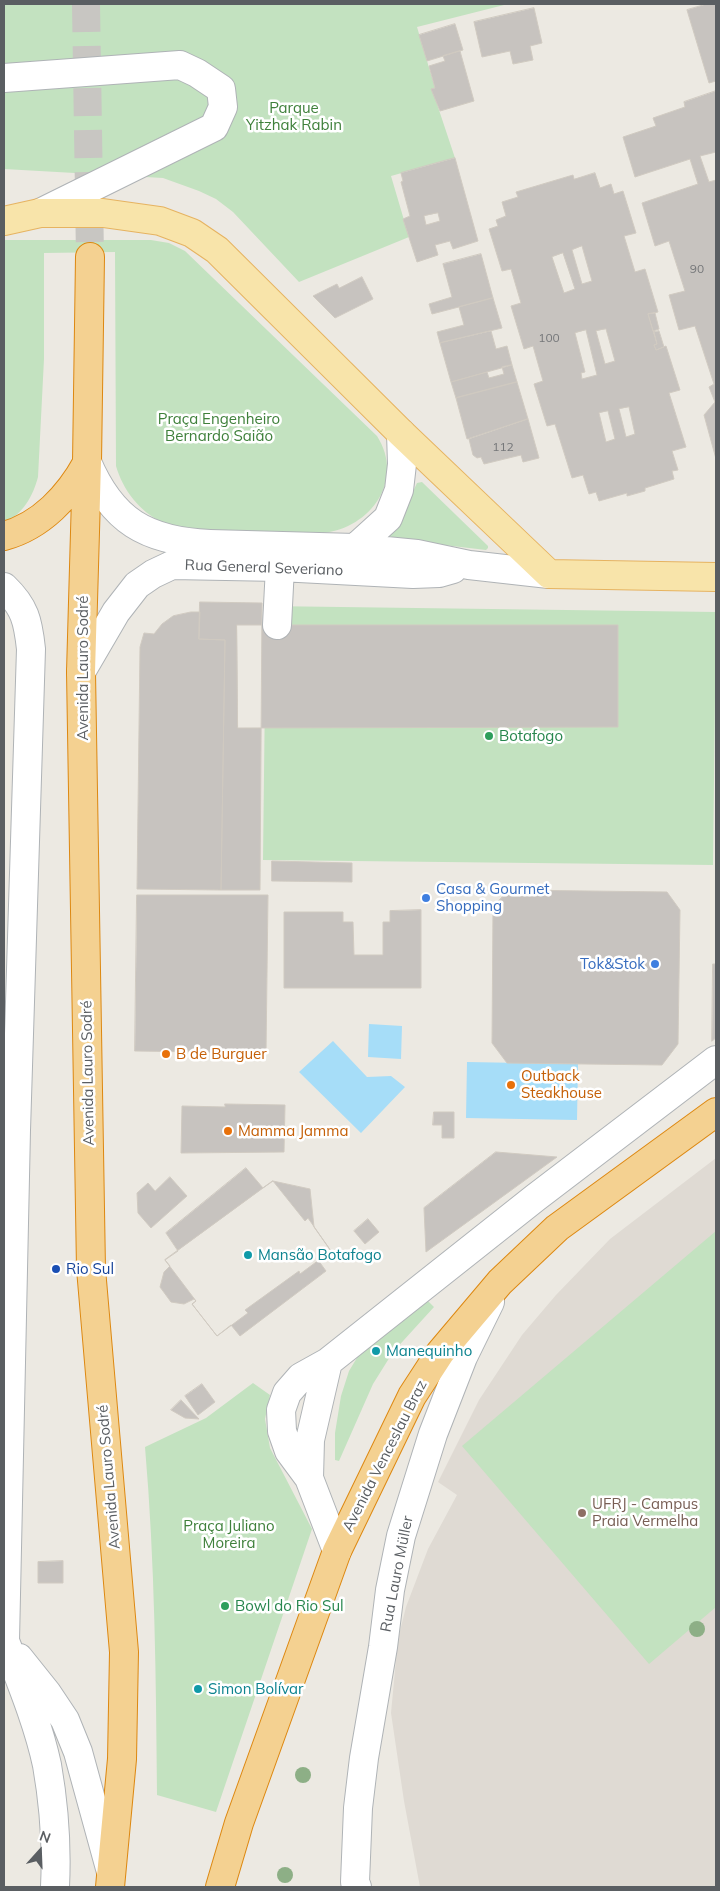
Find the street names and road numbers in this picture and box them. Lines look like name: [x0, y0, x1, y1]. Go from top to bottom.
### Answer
street label: Rua General Severiano: [184, 556, 344, 580]
street label: Avenida Lauro Sodré: [74, 596, 92, 740]
street label: Avenida Lauro Sodré: [78, 1000, 98, 1146]
street label: Avenida Venceslau Braz: [339, 1377, 431, 1535]
street label: Avenida Lauro Sodré: [94, 1404, 124, 1550]
street label: Rua Lauro Müller: [377, 1514, 417, 1634]

